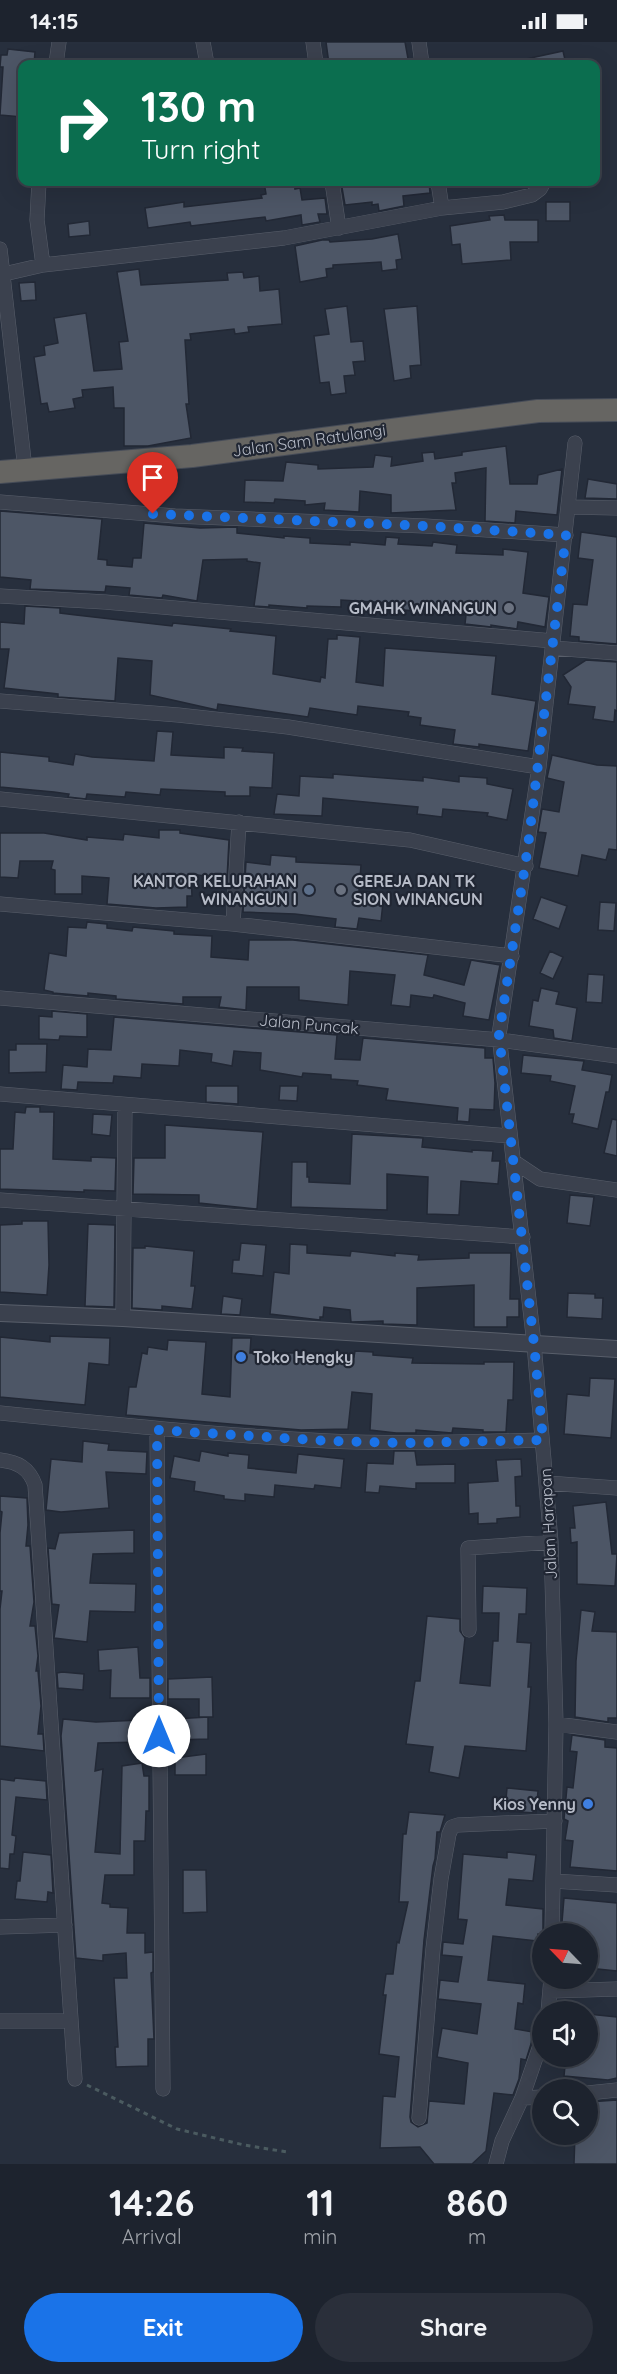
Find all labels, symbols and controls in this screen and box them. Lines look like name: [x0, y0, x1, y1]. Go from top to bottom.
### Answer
text: 14:15: [30, 7, 79, 35]
text: 130 m: [141, 80, 256, 133]
icon: right: [42, 84, 120, 162]
text: Turn right: [141, 132, 260, 166]
street label: Jalan Sam Ratulangi: [231, 419, 387, 461]
pin: [127, 452, 178, 514]
icon: arrive: [136, 461, 169, 494]
place label: GMAHK WINANGUN: [349, 598, 497, 618]
marker: GMAHK WINANGUN: [502, 601, 516, 615]
place label: KANTOR KELURAHAN WINANGUN I: [133, 871, 297, 909]
place label: GEREJA DAN TK SION WINANGUN: [353, 871, 483, 909]
marker: KANTOR KELURAHAN WINANGUN I: [302, 883, 316, 897]
marker: GEREJA DAN TK SION WINANGUN: [334, 883, 348, 897]
street label: Jalan Puncak: [258, 1010, 360, 1038]
place label: Toko Hengky: [253, 1347, 353, 1367]
marker: Toko Hengky: [234, 1350, 248, 1364]
street label: Jalan Harapan: [535, 1468, 561, 1580]
position arrow: [127, 1704, 191, 1768]
place label: Kios Yenny: [493, 1794, 576, 1814]
marker: Kios Yenny: [581, 1797, 595, 1811]
north arrow: [532, 1923, 598, 1989]
map controls: [532, 1923, 598, 2145]
button: sound: [532, 2001, 598, 2067]
button: search: [532, 2079, 598, 2145]
text: 14:26: [109, 2180, 194, 2225]
text: 11: [306, 2180, 334, 2225]
text: 860: [446, 2180, 508, 2225]
text: Arrival: [122, 2224, 182, 2249]
text: min: [303, 2224, 337, 2249]
text: m: [468, 2224, 486, 2249]
button: Exit: [24, 2293, 303, 2362]
button: Share: [315, 2293, 593, 2362]

